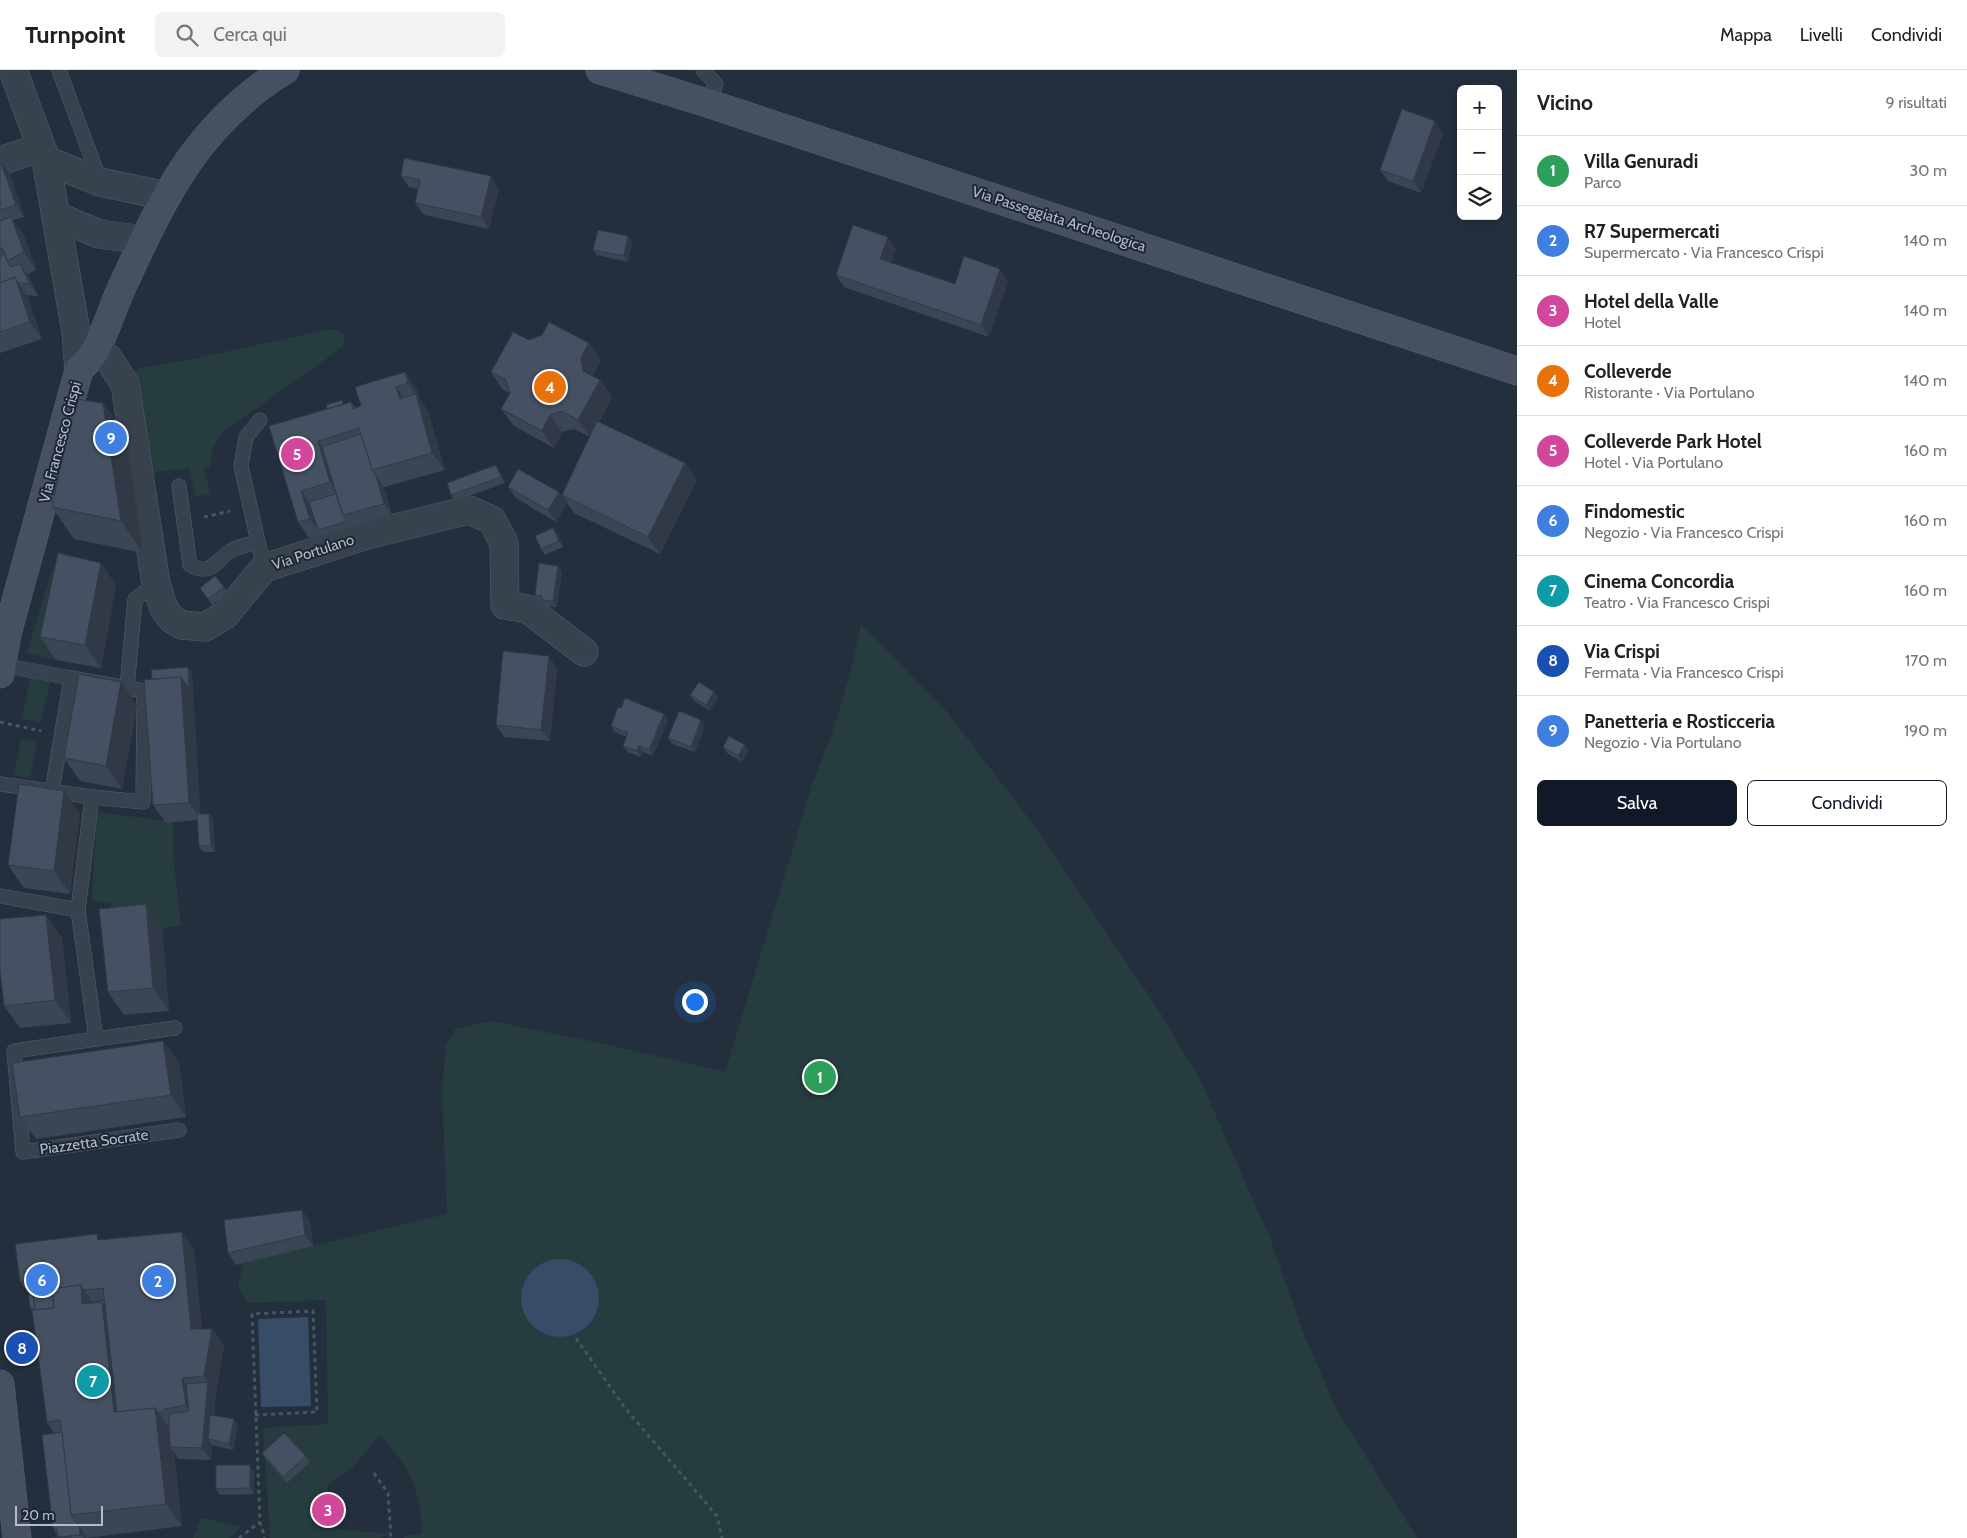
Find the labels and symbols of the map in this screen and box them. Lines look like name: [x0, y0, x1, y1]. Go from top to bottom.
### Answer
street label: Via Passeggiata Archeologica: [970, 182, 1149, 256]
pin: 4: [534, 368, 566, 406]
street label: Via Francesco Crispi: [35, 379, 85, 505]
pin: 9: [95, 419, 127, 457]
pin: 5: [281, 435, 313, 473]
street label: Via Portulano: [270, 530, 356, 574]
your location: [682, 989, 708, 1015]
pin: 1: [804, 1058, 836, 1096]
street label: Piazzetta Socrate: [39, 1125, 150, 1159]
pin: 6: [26, 1261, 58, 1299]
pin: 2: [142, 1262, 174, 1300]
pin: 8: [6, 1329, 38, 1367]
pin: 7: [77, 1362, 109, 1400]
pin: 3: [312, 1491, 344, 1529]
scale bar: [15, 1503, 102, 1526]

